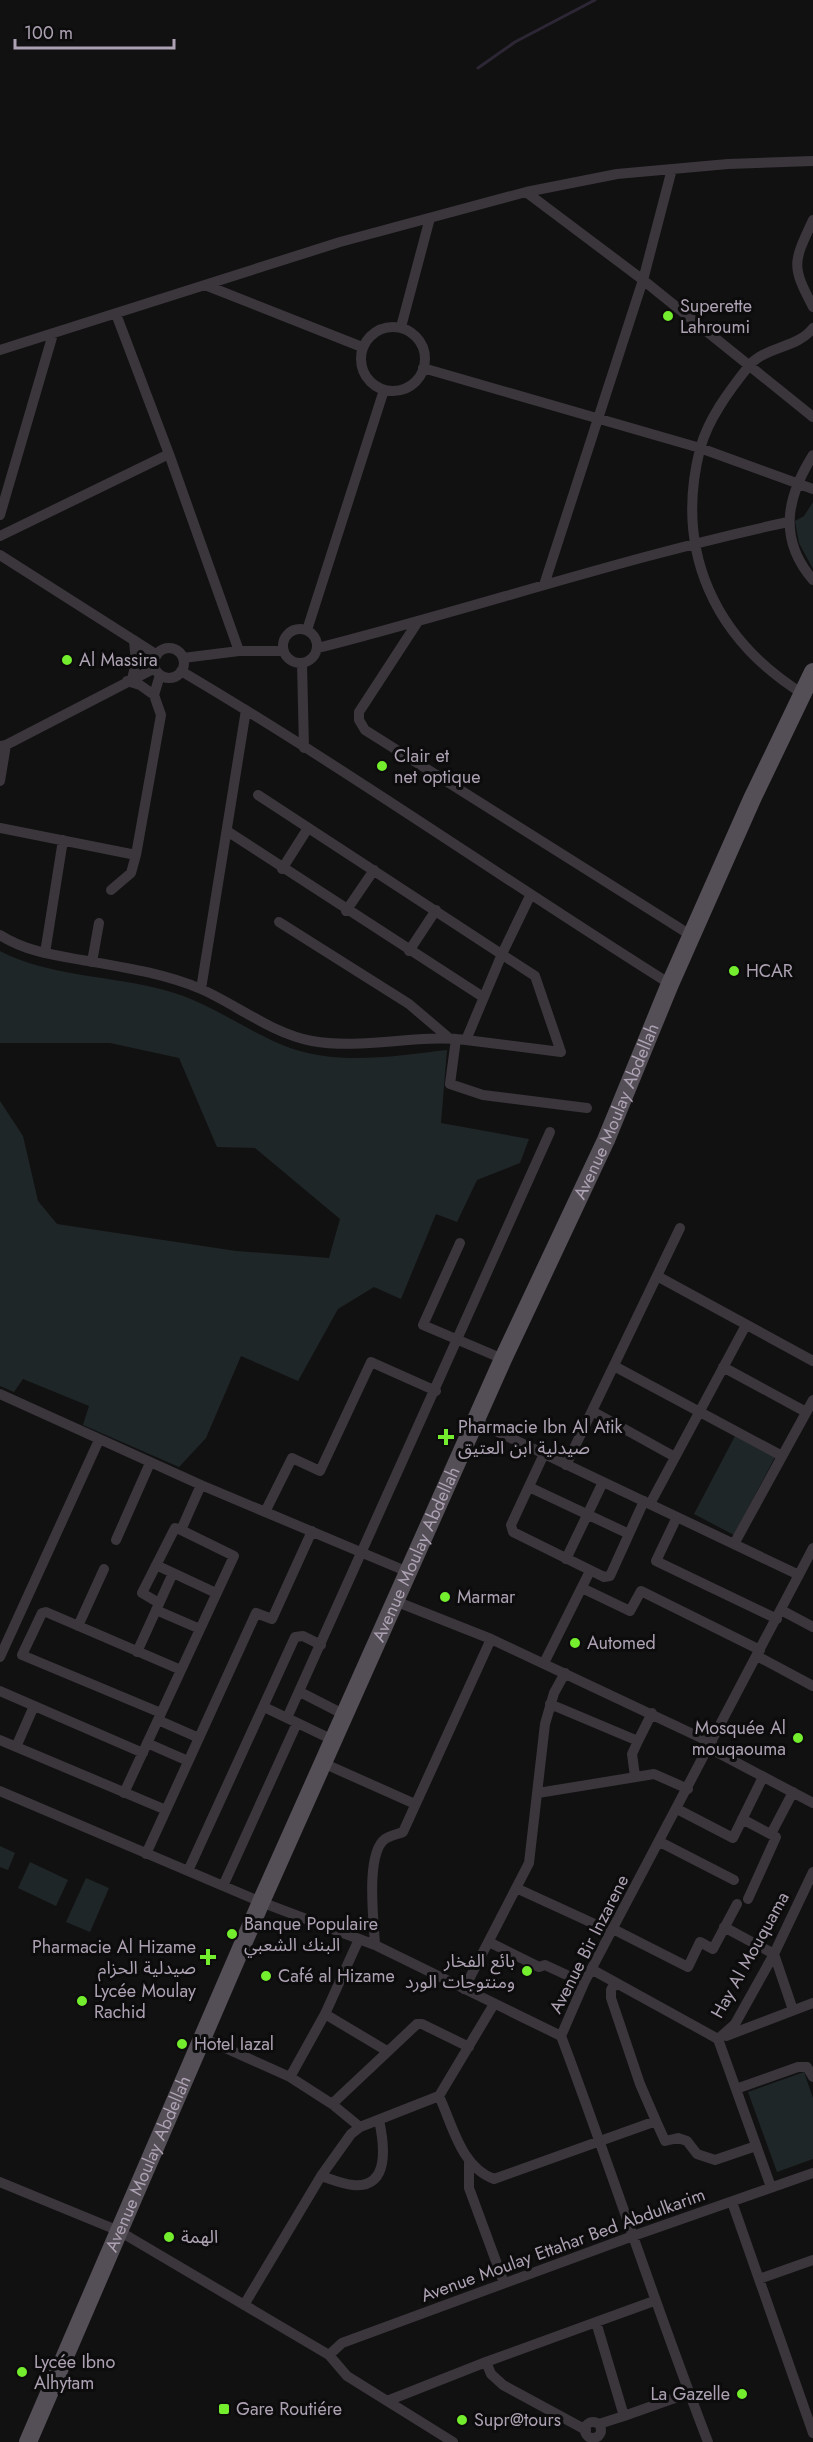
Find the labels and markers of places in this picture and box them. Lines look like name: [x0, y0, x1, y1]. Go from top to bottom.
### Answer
place label: Superette Lahroumi: [680, 293, 752, 340]
marker: Superette Lahroumi: [661, 309, 675, 323]
place label: Al Massira: [79, 647, 158, 673]
marker: Al Massira: [60, 653, 74, 667]
place label: Clair et net optique: [394, 743, 481, 790]
marker: Clair et net optique: [375, 759, 389, 773]
place label: HCAR: [746, 958, 793, 984]
marker: HCAR: [727, 964, 741, 978]
place label: Pharmacie Ibn Al Atik صيدلية ابن العتيق: [458, 1414, 623, 1461]
marker: Pharmacie Ibn Al Atik صيدلية ابن العتيق: [439, 1430, 453, 1444]
place label: Marmar: [457, 1584, 516, 1610]
marker: Marmar: [438, 1590, 452, 1604]
place label: Automed: [587, 1630, 656, 1656]
marker: Automed: [568, 1636, 582, 1650]
place label: Mosquée Al mouqaouma: [692, 1715, 786, 1762]
marker: Mosquée Al mouqaouma: [791, 1731, 805, 1745]
place label: Banque Populaire البنك الشعبي: [244, 1911, 378, 1958]
marker: Banque Populaire البنك الشعبي: [225, 1927, 239, 1941]
place label: Pharmacie Al Hizame صيدلية الحزام: [32, 1934, 196, 1982]
place label: بائع الفخار ومنتوجات الورد: [405, 1948, 515, 1995]
marker: Pharmacie Al Hizame صيدلية الحزام: [201, 1950, 215, 1964]
place label: Café al Hizame: [278, 1963, 395, 1989]
marker: بائع الفخار ومنتوجات الورد: [520, 1964, 534, 1978]
marker: Café al Hizame: [259, 1969, 273, 1983]
place label: Lycée Moulay Rachid: [94, 1978, 196, 2025]
marker: Lycée Moulay Rachid: [75, 1994, 89, 2008]
place label: Hotel Iazal: [194, 2031, 274, 2057]
marker: Hotel Iazal: [175, 2037, 189, 2051]
place label: الهمة: [181, 2224, 218, 2250]
marker: الهمة: [162, 2230, 176, 2244]
place label: Lycée Ibno Alhytam: [34, 2349, 116, 2396]
marker: Lycée Ibno Alhytam: [15, 2365, 29, 2379]
place label: La Gazelle: [650, 2381, 730, 2407]
marker: La Gazelle: [735, 2387, 749, 2401]
place label: Gare Routiére: [236, 2396, 342, 2422]
marker: Gare Routiére: [217, 2402, 231, 2416]
place label: Supr@tours: [474, 2407, 561, 2433]
marker: Supr@tours: [455, 2413, 469, 2427]

